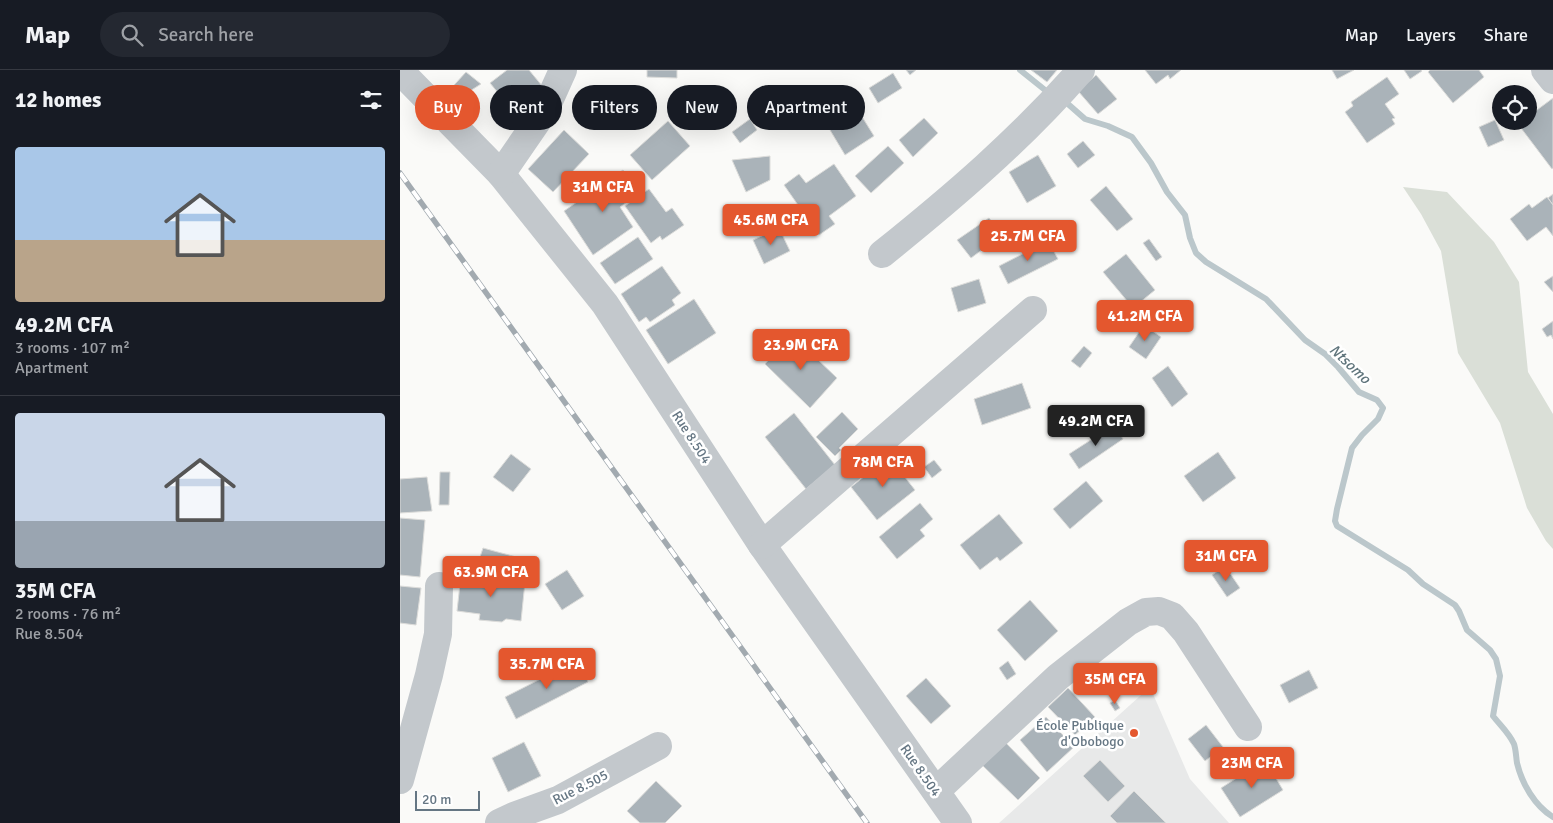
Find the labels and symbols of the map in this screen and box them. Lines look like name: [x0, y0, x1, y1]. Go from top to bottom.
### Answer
pin: 31M CFA: [557, 170, 649, 213]
pin: 45.6M CFA: [714, 204, 828, 246]
pin: 25.7M CFA: [971, 220, 1085, 262]
pin: 41.2M CFA: [1088, 300, 1202, 342]
pin: 23.9M CFA: [744, 328, 858, 371]
water label: Ntsomo: [1326, 341, 1375, 388]
pin: 49.2M CFA: [1039, 404, 1153, 447]
street label: Rue 8.504: [668, 408, 715, 467]
pin: 78M CFA: [837, 446, 929, 488]
pin: 31M CFA: [1180, 540, 1272, 582]
pin: 63.9M CFA: [434, 556, 548, 598]
pin: 35.7M CFA: [490, 648, 604, 690]
pin: 35M CFA: [1069, 662, 1161, 705]
place label: École Publique d'Obobogo: [1036, 717, 1124, 750]
marker: École Publique d'Obobogo: [1128, 727, 1140, 739]
street label: Rue 8.504: [896, 741, 945, 800]
pin: 23M CFA: [1206, 746, 1298, 789]
street label: Rue 8.505: [550, 766, 611, 809]
scale bar: [415, 788, 480, 811]

